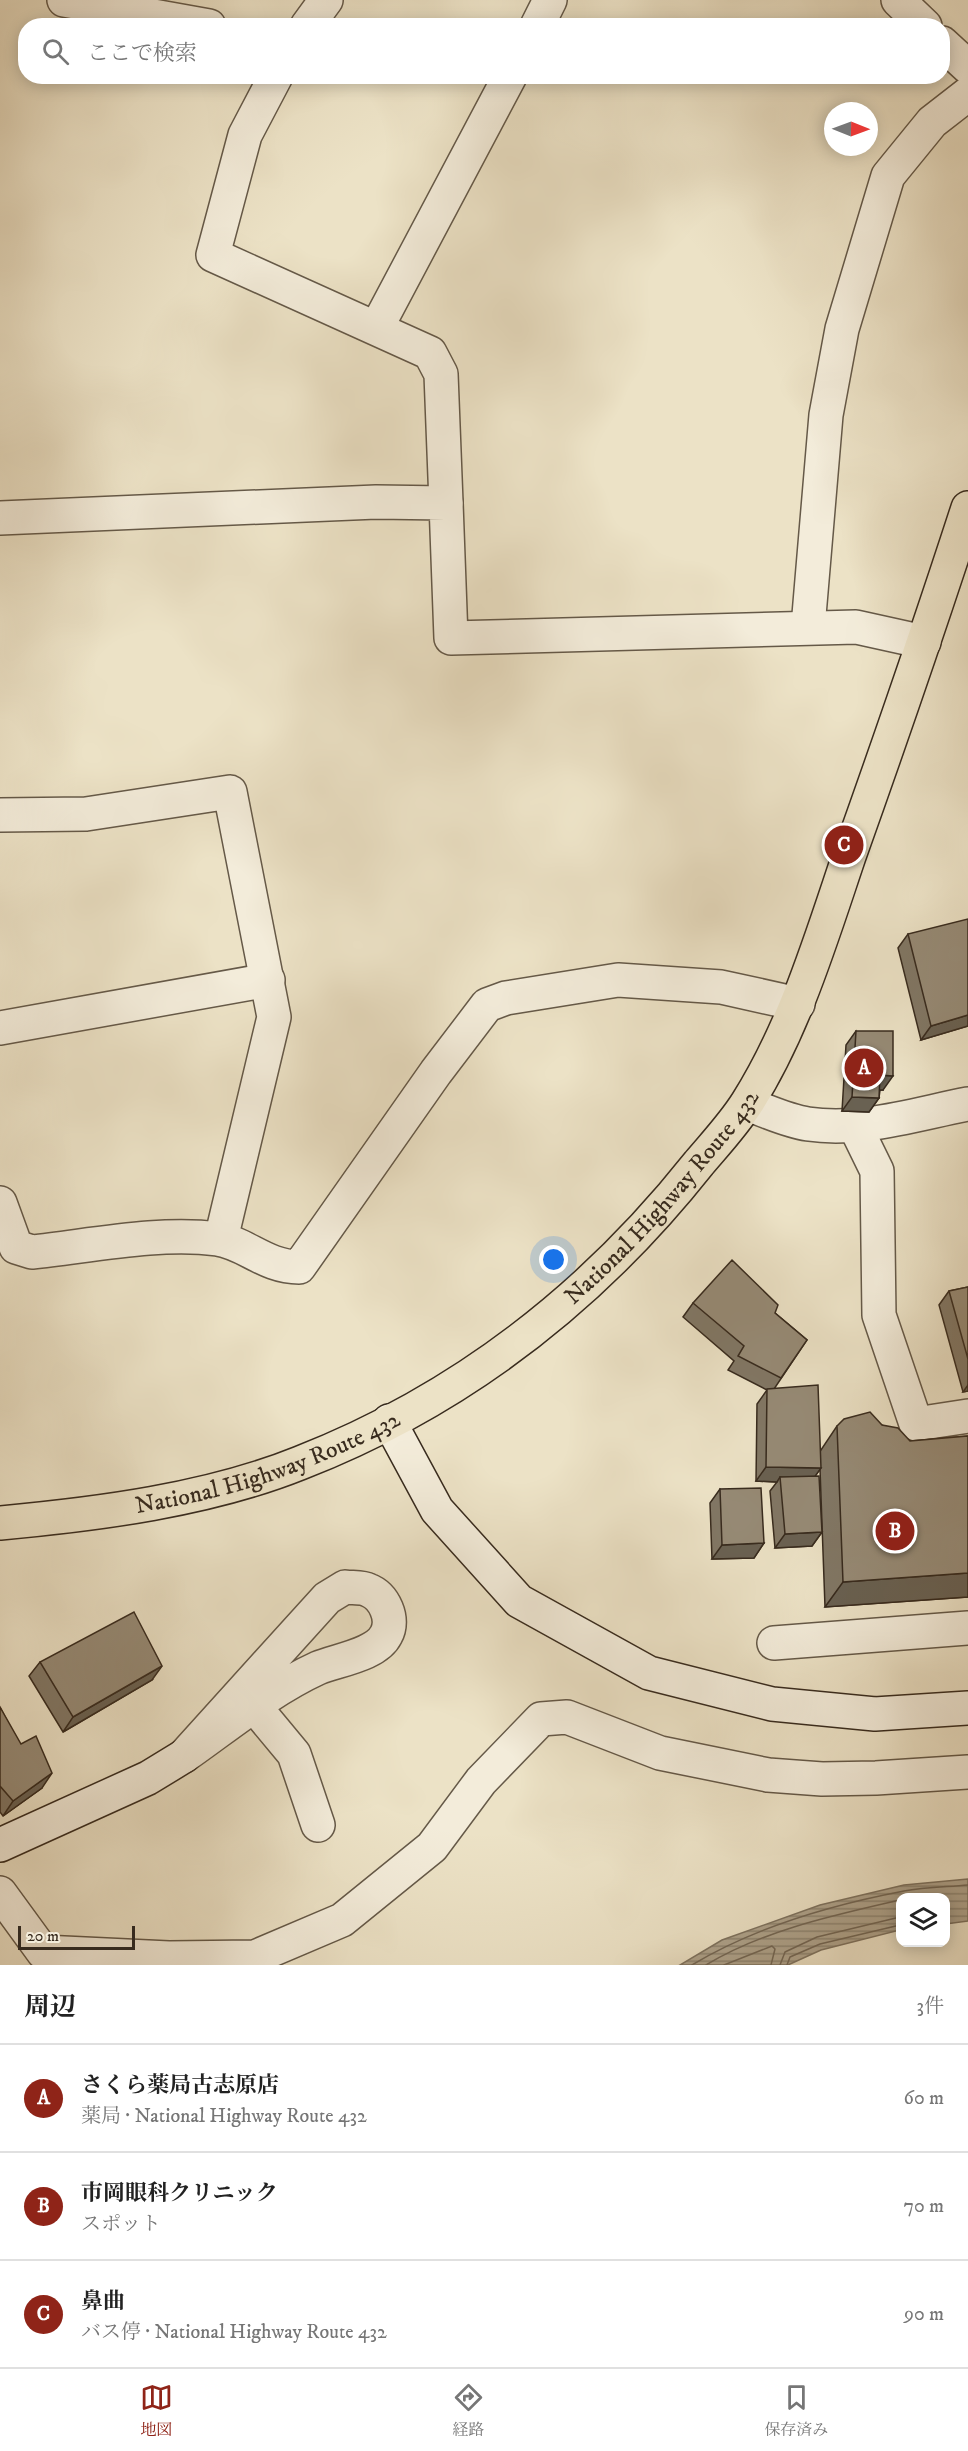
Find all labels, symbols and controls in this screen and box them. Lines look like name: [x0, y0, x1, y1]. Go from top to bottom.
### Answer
search box: [18, 18, 950, 84]
icon: search: [39, 35, 72, 68]
text: ここで検索: [87, 40, 197, 67]
north arrow: [824, 102, 878, 156]
pin: C: [824, 822, 864, 868]
pin: A: [844, 1046, 884, 1090]
street label: National Highway Route 432: [559, 1084, 766, 1312]
your location: [539, 1245, 568, 1274]
street label: National Highway Route 432: [133, 1404, 406, 1521]
pin: B: [876, 1508, 914, 1553]
map controls: [896, 1893, 950, 1947]
button: layers: [896, 1893, 950, 1947]
scale bar: [18, 1923, 135, 1950]
text: 20 m: [27, 1926, 59, 1946]
text: 周辺: [24, 1991, 76, 2024]
text: 3件: [917, 1994, 944, 2019]
text: さくら薬局古志原店: [81, 2072, 279, 2099]
text: A: [37, 2086, 50, 2111]
text: 60 m: [904, 2086, 944, 2111]
text: 薬局 · National Highway Route 432: [81, 2104, 367, 2129]
text: 市岡眼科クリニック: [81, 2180, 278, 2207]
text: B: [37, 2194, 50, 2219]
text: 70 m: [903, 2194, 944, 2219]
text: スポット: [81, 2212, 161, 2237]
text: 鼻曲: [81, 2288, 125, 2315]
text: C: [37, 2302, 50, 2327]
text: 90 m: [904, 2302, 944, 2327]
text: バス停 · National Highway Route 432: [81, 2320, 387, 2345]
tab: 地図: [140, 2381, 173, 2440]
tab: 経路: [452, 2381, 485, 2440]
tab: 保存済み: [764, 2381, 828, 2440]

